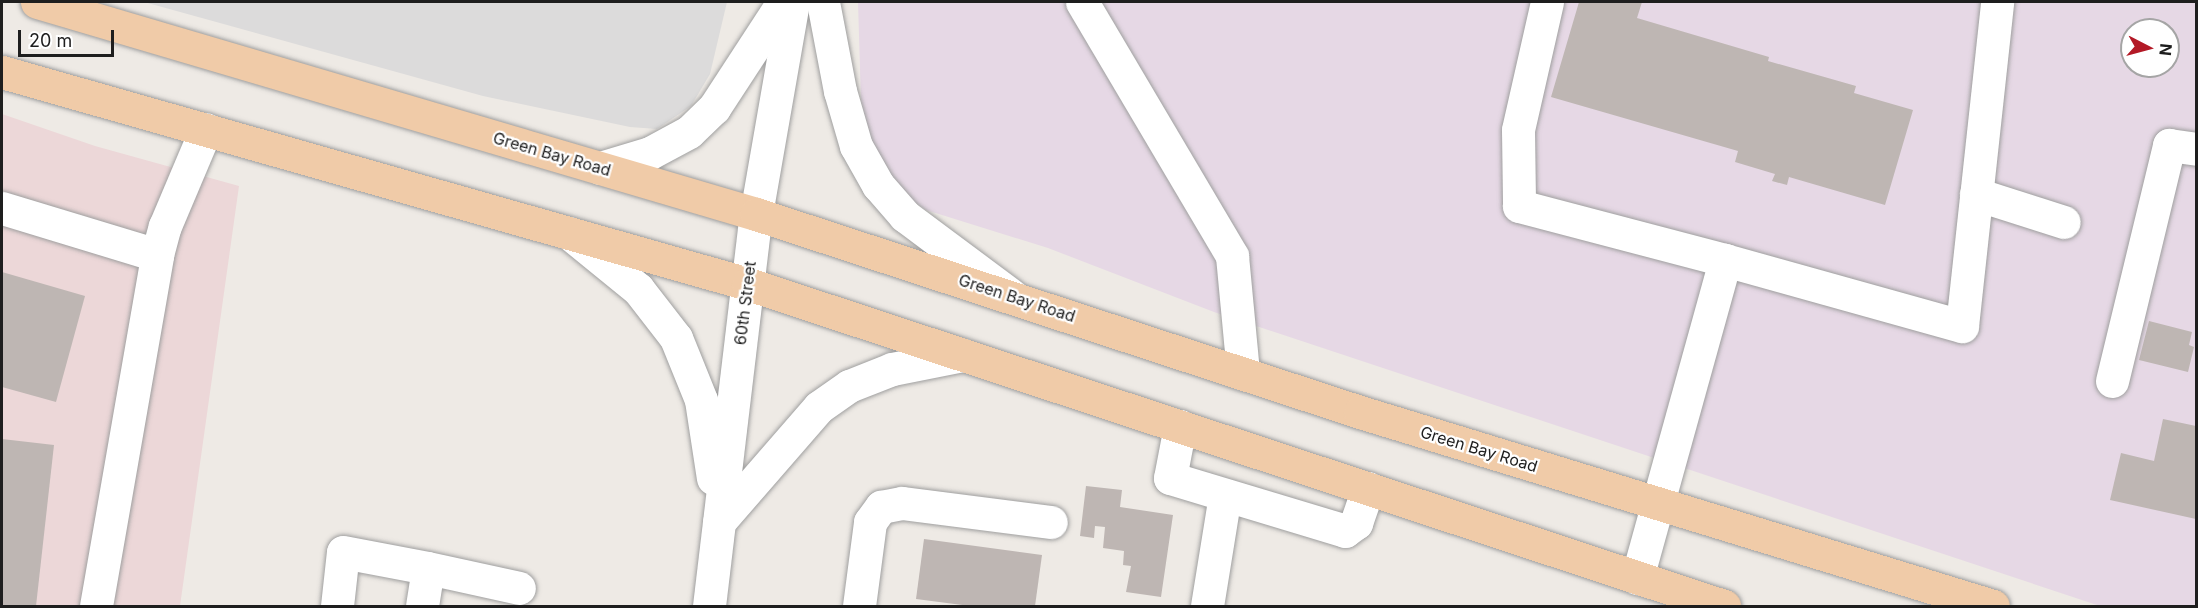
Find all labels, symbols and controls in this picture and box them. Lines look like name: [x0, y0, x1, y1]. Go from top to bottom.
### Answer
scale bar: [21, 18, 117, 56]
north arrow: [2120, 18, 2180, 78]
text: 20 m: [29, 30, 72, 51]
text: N: [2155, 43, 2176, 57]
street label: Green Bay Road: [491, 128, 613, 180]
street label: 60th Street: [730, 260, 760, 346]
street label: Green Bay Road: [956, 270, 1078, 326]
street label: Green Bay Road: [1418, 422, 1540, 476]

